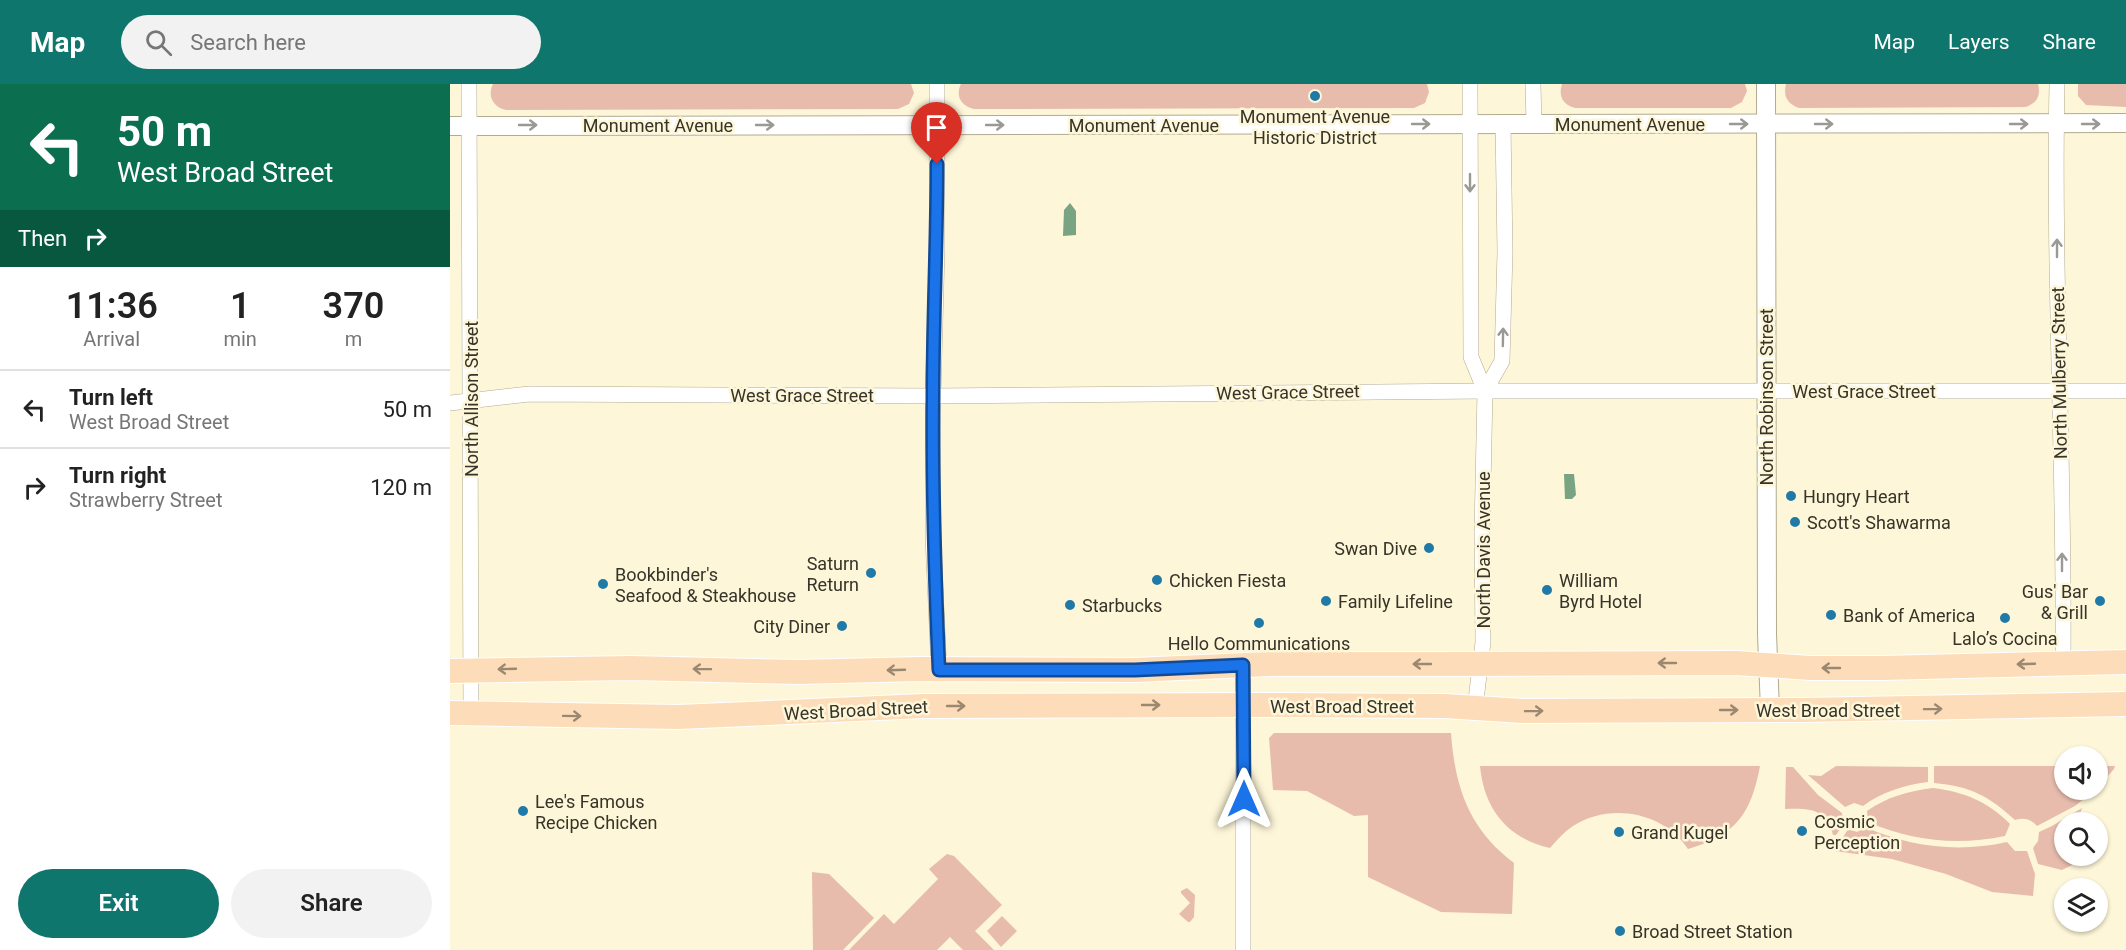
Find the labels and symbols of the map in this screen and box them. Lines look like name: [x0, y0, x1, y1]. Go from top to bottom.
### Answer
marker: Monument Avenue Historic District: [1308, 89, 1322, 103]
pin: [911, 102, 962, 164]
place label: Monument Avenue Historic District: [1240, 106, 1390, 148]
street label: Monument Avenue: [1555, 114, 1705, 135]
street label: Monument Avenue: [583, 115, 733, 136]
street label: Monument Avenue: [1069, 115, 1219, 136]
one-way arrow: [1411, 118, 1431, 130]
one-way arrow: [1728, 118, 1748, 130]
one-way arrow: [1813, 118, 1833, 130]
one-way arrow: [2008, 118, 2028, 130]
one-way arrow: [2081, 118, 2101, 130]
one-way arrow: [518, 119, 538, 131]
one-way arrow: [755, 119, 775, 131]
one-way arrow: [985, 119, 1005, 131]
one-way arrow: [1464, 172, 1476, 192]
one-way arrow: [2051, 239, 2063, 259]
street label: North Mulberry Street: [2047, 287, 2071, 459]
street label: North Robinson Street: [1756, 308, 1777, 486]
street label: North Allison Street: [461, 321, 482, 477]
one-way arrow: [1497, 327, 1509, 347]
street label: West Grace Street: [1216, 380, 1360, 404]
street label: West Grace Street: [1792, 381, 1936, 402]
street label: West Grace Street: [730, 385, 874, 406]
street label: North Davis Avenue: [1473, 471, 1494, 629]
place label: Hungry Heart: [1803, 486, 1910, 507]
marker: Hungry Heart: [1784, 489, 1798, 503]
place label: Scott's Shawarma: [1807, 512, 1951, 533]
marker: Scott's Shawarma: [1788, 515, 1802, 529]
place label: Swan Dive: [1334, 538, 1417, 559]
marker: Swan Dive: [1422, 541, 1436, 555]
place label: Saturn Return: [807, 553, 859, 595]
one-way arrow: [2057, 553, 2068, 573]
place label: Bookbinder's Seafood & Steakhouse: [615, 564, 796, 606]
marker: Saturn Return: [864, 566, 878, 580]
place label: Chicken Fiesta: [1169, 570, 1286, 591]
place label: William Byrd Hotel: [1559, 570, 1642, 612]
marker: Chicken Fiesta: [1150, 573, 1164, 587]
marker: Bookbinder's Seafood & Steakhouse: [596, 577, 610, 591]
place label: Gus' Bar & Grill: [2022, 581, 2088, 623]
marker: William Byrd Hotel: [1540, 583, 1554, 597]
place label: Family Lifeline: [1338, 591, 1453, 612]
marker: Family Lifeline: [1319, 594, 1333, 608]
marker: Gus' Bar & Grill: [2093, 594, 2107, 608]
place label: Starbucks: [1082, 595, 1162, 616]
marker: Starbucks: [1063, 598, 1077, 612]
place label: Bank of America: [1843, 605, 1975, 626]
marker: Bank of America: [1824, 608, 1838, 622]
marker: Lalo’s Cocina: [1998, 611, 2012, 625]
place label: City Diner: [753, 616, 830, 637]
marker: Hello Communications: [1252, 616, 1266, 630]
marker: City Diner: [835, 619, 849, 633]
place label: Lalo’s Cocina: [1952, 628, 2058, 649]
place label: Hello Communications: [1168, 633, 1350, 654]
one-way arrow: [1658, 657, 1678, 669]
one-way arrow: [1412, 658, 1432, 670]
one-way arrow: [2016, 658, 2036, 669]
one-way arrow: [1821, 662, 1841, 674]
one-way arrow: [497, 663, 517, 675]
one-way arrow: [692, 663, 712, 675]
one-way arrow: [887, 664, 907, 676]
street label: West Broad Street: [783, 696, 929, 724]
street label: West Broad Street: [1270, 696, 1414, 717]
one-way arrow: [1141, 699, 1161, 711]
one-way arrow: [946, 700, 966, 712]
street label: West Broad Street: [1756, 700, 1900, 721]
one-way arrow: [1923, 703, 1943, 715]
one-way arrow: [1718, 704, 1738, 716]
one-way arrow: [1523, 705, 1543, 717]
one-way arrow: [562, 710, 582, 722]
position arrow: [1212, 767, 1276, 831]
place label: Lee's Famous Recipe Chicken: [535, 791, 657, 833]
marker: Lee's Famous Recipe Chicken: [516, 804, 530, 818]
place label: Cosmic Perception: [1814, 811, 1900, 853]
place label: Grand Kugel: [1631, 822, 1728, 843]
marker: Cosmic Perception: [1795, 824, 1809, 838]
marker: Grand Kugel: [1612, 825, 1626, 839]
place label: Broad Street Station: [1632, 921, 1793, 942]
marker: Broad Street Station: [1613, 924, 1627, 938]

